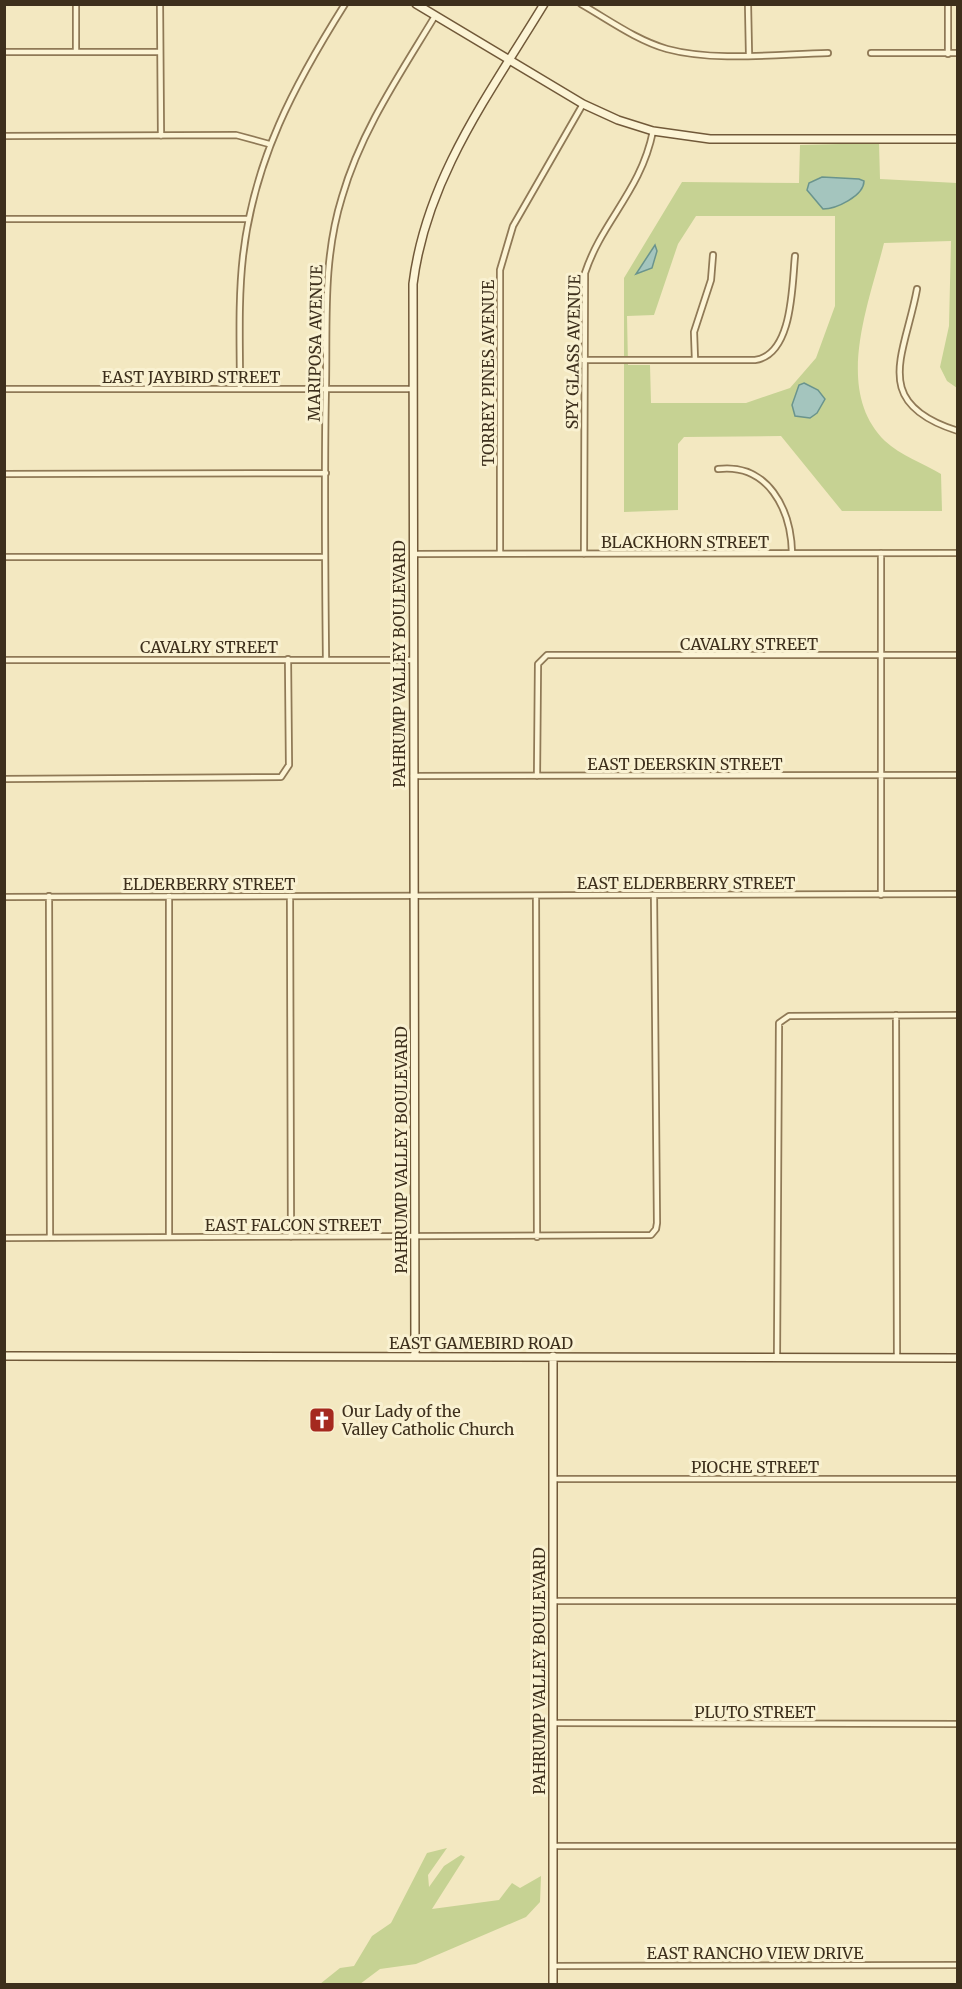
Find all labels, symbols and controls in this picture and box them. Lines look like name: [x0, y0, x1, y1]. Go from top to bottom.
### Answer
street label: MARIPOSA AVENUE: [304, 264, 326, 421]
street label: SPY GLASS AVENUE: [562, 274, 584, 430]
street label: TORREY PINES AVENUE: [478, 279, 498, 466]
street label: EAST JAYBIRD STREET: [102, 367, 280, 387]
street label: BLACKHORN STREET: [601, 532, 769, 552]
street label: PAHRUMP VALLEY BOULEVARD: [389, 540, 409, 788]
street label: CAVALRY STREET: [680, 634, 818, 654]
street label: CAVALRY STREET: [140, 637, 278, 657]
street label: EAST DEERSKIN STREET: [587, 754, 783, 774]
street label: EAST ELDERBERRY STREET: [577, 873, 795, 893]
street label: ELDERBERRY STREET: [123, 874, 295, 894]
street label: PAHRUMP VALLEY BOULEVARD: [391, 1026, 411, 1274]
street label: EAST FALCON STREET: [205, 1215, 381, 1235]
street label: EAST GAMEBIRD ROAD: [389, 1333, 573, 1353]
place label: Our Lady of the Valley Catholic Church: [341, 1401, 515, 1439]
church icon: Our Lady of the Valley Catholic Church: [307, 1405, 337, 1435]
street label: PIOCHE STREET: [691, 1457, 819, 1477]
street label: PAHRUMP VALLEY BOULEVARD: [529, 1547, 549, 1795]
street label: PLUTO STREET: [694, 1702, 816, 1722]
street label: EAST RANCHO VIEW DRIVE: [647, 1943, 864, 1963]

